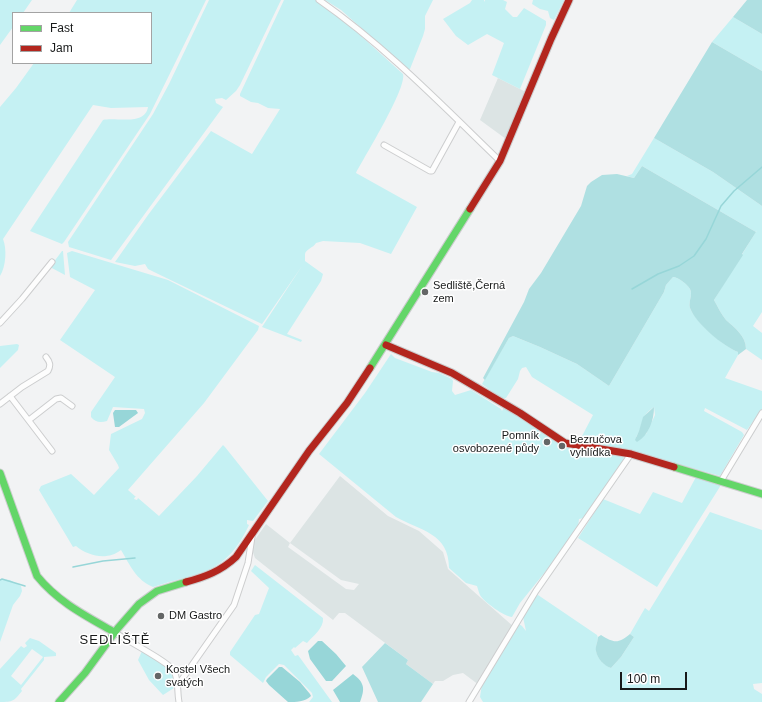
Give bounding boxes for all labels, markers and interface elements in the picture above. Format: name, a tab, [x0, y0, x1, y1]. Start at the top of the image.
legend	[12, 12, 152, 64]
text: Fast	[50, 21, 73, 35]
text: Jam	[50, 41, 73, 55]
place label: Sedliště,Černá zem	[433, 279, 505, 305]
marker: Sedliště,Černá zem	[420, 287, 430, 297]
place label: Pomník osvobozené půdy	[453, 429, 539, 455]
place label: Bezručova vyhlídka	[570, 433, 622, 459]
marker: Pomník osvobozené půdy	[542, 437, 552, 447]
marker: Bezručova vyhlídka	[557, 441, 567, 451]
place label: DM Gastro	[169, 609, 222, 623]
marker: DM Gastro	[156, 611, 166, 621]
district label: SEDLIŠTĚ	[80, 632, 150, 648]
place label: Kostel Všech svatých	[166, 663, 230, 689]
scale bar	[622, 664, 689, 690]
marker: Kostel Všech svatých	[153, 671, 163, 681]
text: 100 m	[627, 672, 660, 686]

